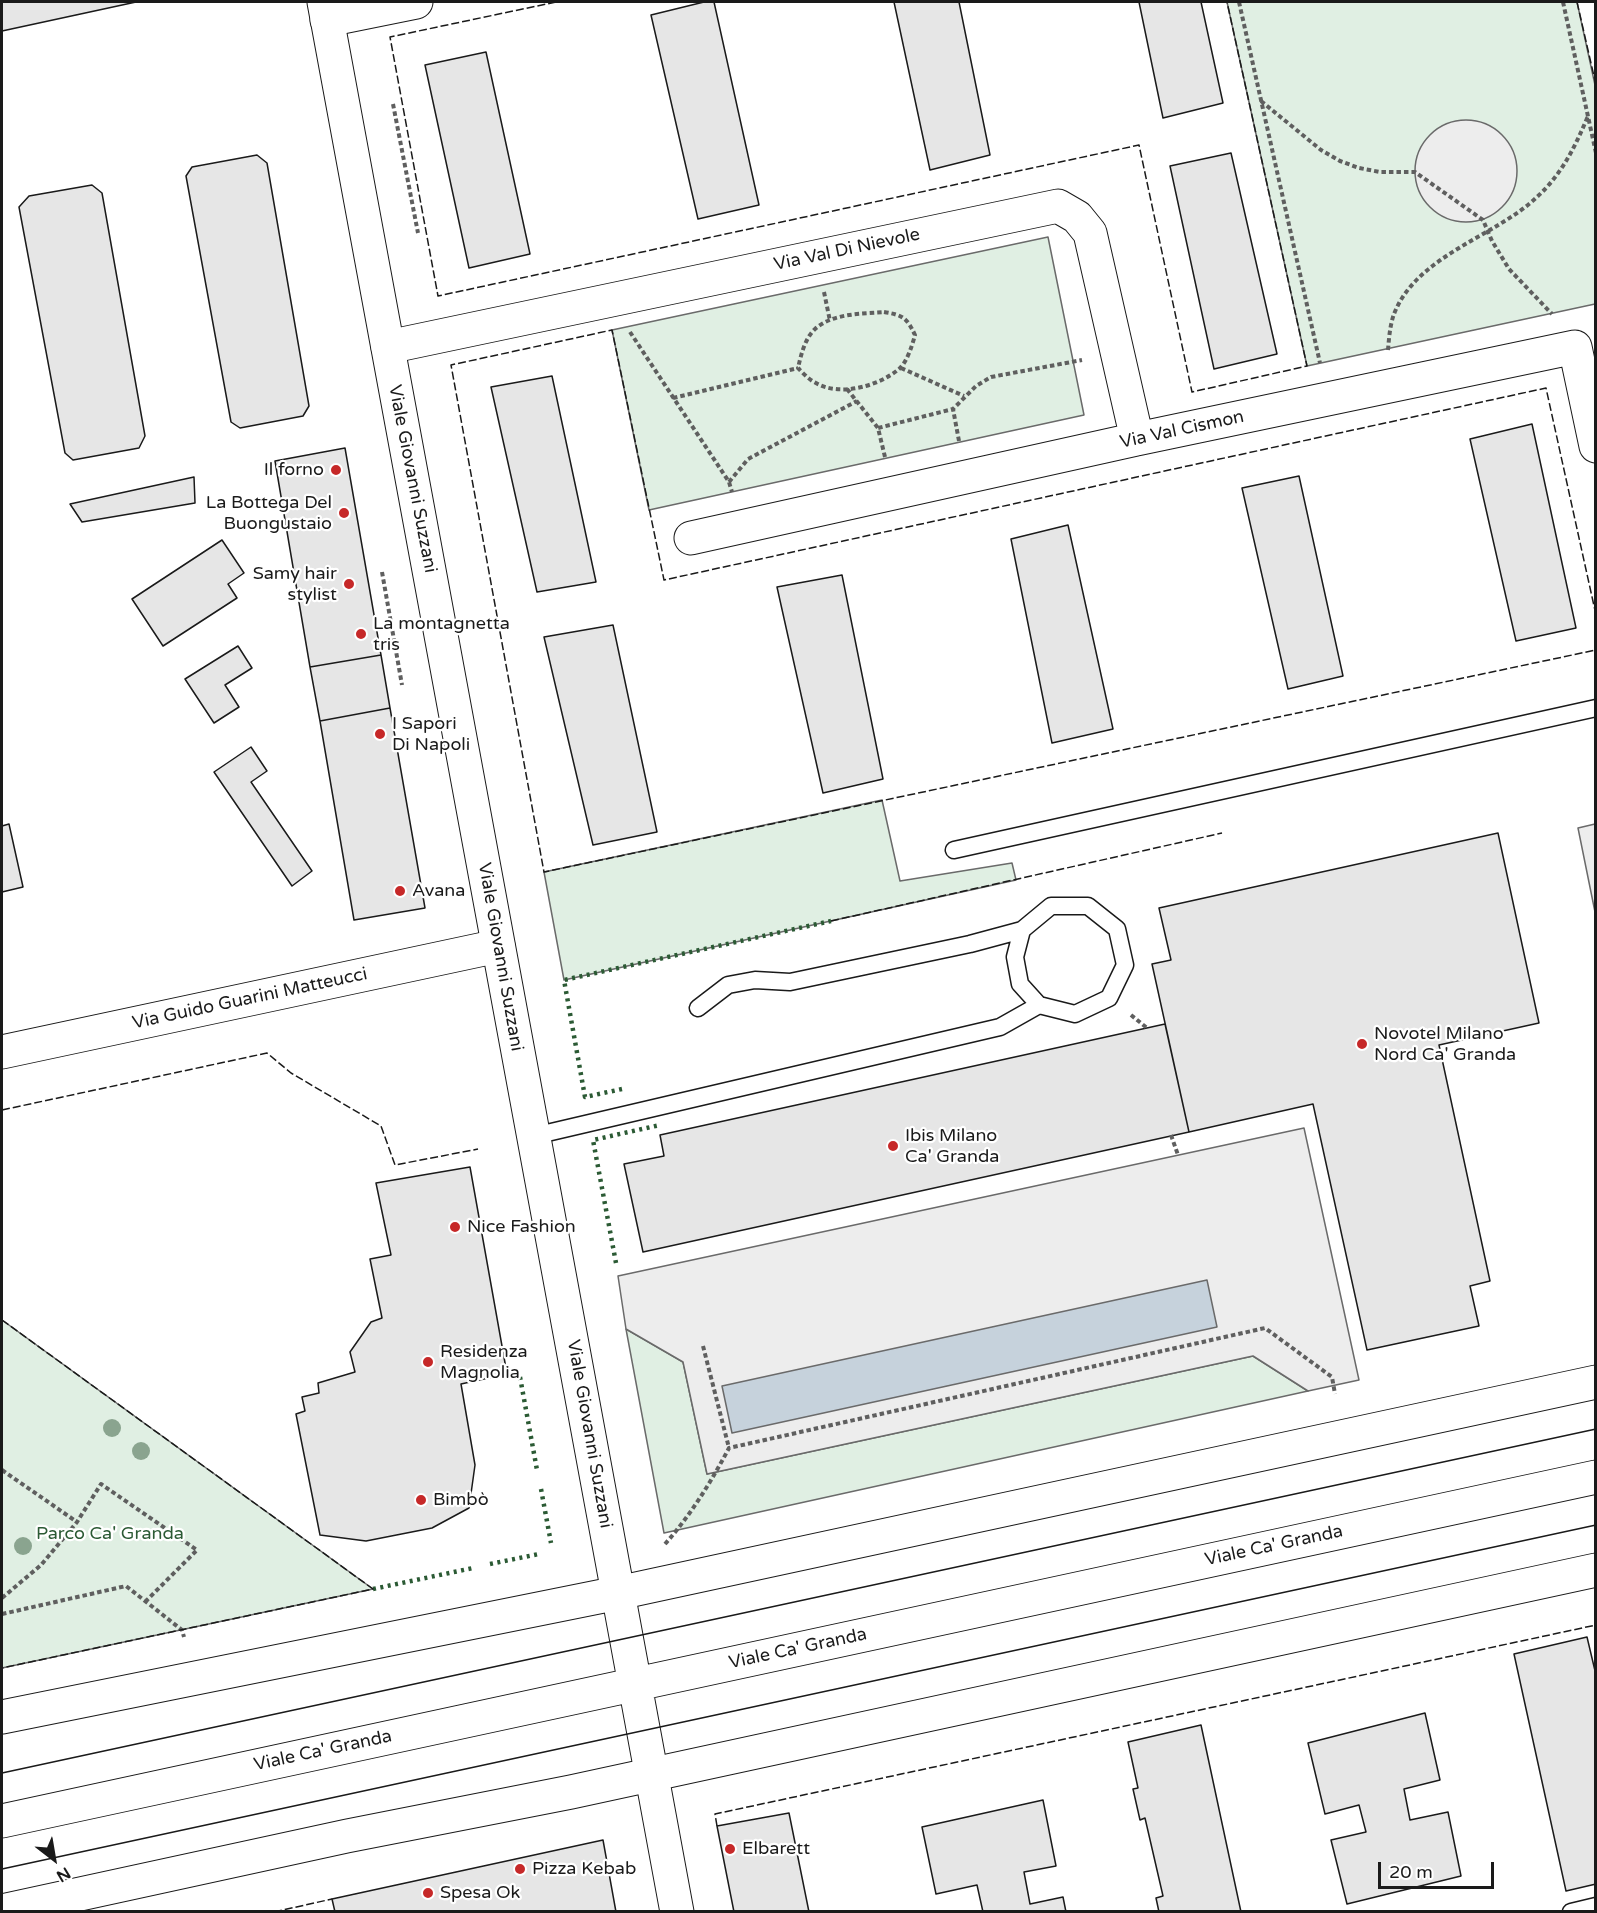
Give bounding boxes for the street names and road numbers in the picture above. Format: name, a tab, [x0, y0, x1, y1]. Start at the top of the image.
street label: Via Val Di Nievole	[772, 224, 922, 276]
street label: Viale Giovanni Suzzani	[383, 383, 441, 575]
street label: Via Val Cismon	[1118, 406, 1246, 454]
street label: Viale Giovanni Suzzani	[473, 861, 527, 1053]
street label: Via Guido Guarini Matteucci	[131, 964, 369, 1034]
street label: Viale Giovanni Suzzani	[562, 1338, 616, 1530]
street label: Viale Ca' Granda	[1203, 1521, 1345, 1571]
street label: Viale Ca' Granda	[727, 1624, 869, 1674]
street label: Viale Ca' Granda	[252, 1726, 394, 1776]

